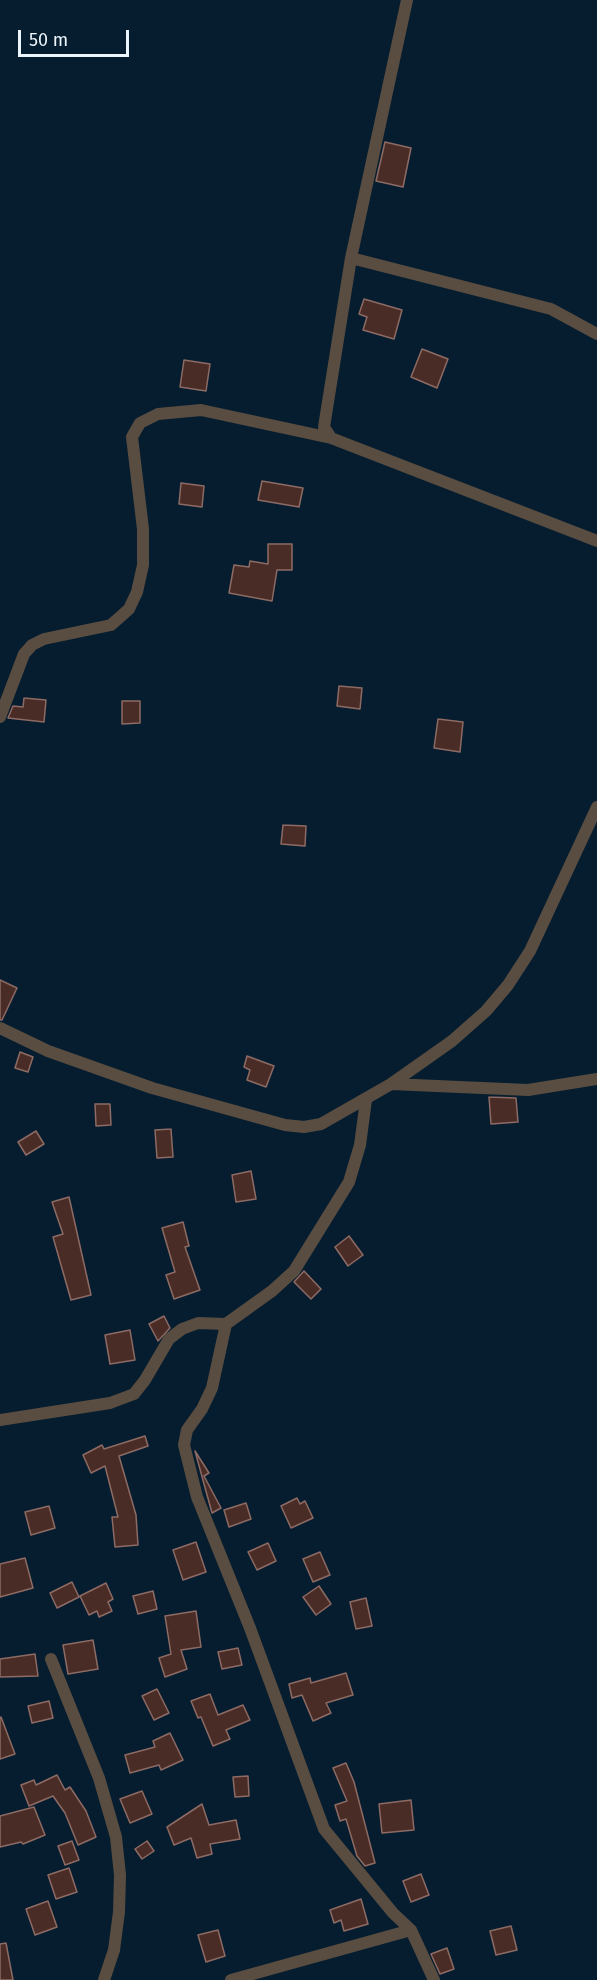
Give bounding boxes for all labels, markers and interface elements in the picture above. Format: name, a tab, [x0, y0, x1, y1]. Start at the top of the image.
scale bar	[21, 18, 132, 56]
text: 50 m	[29, 29, 68, 51]

